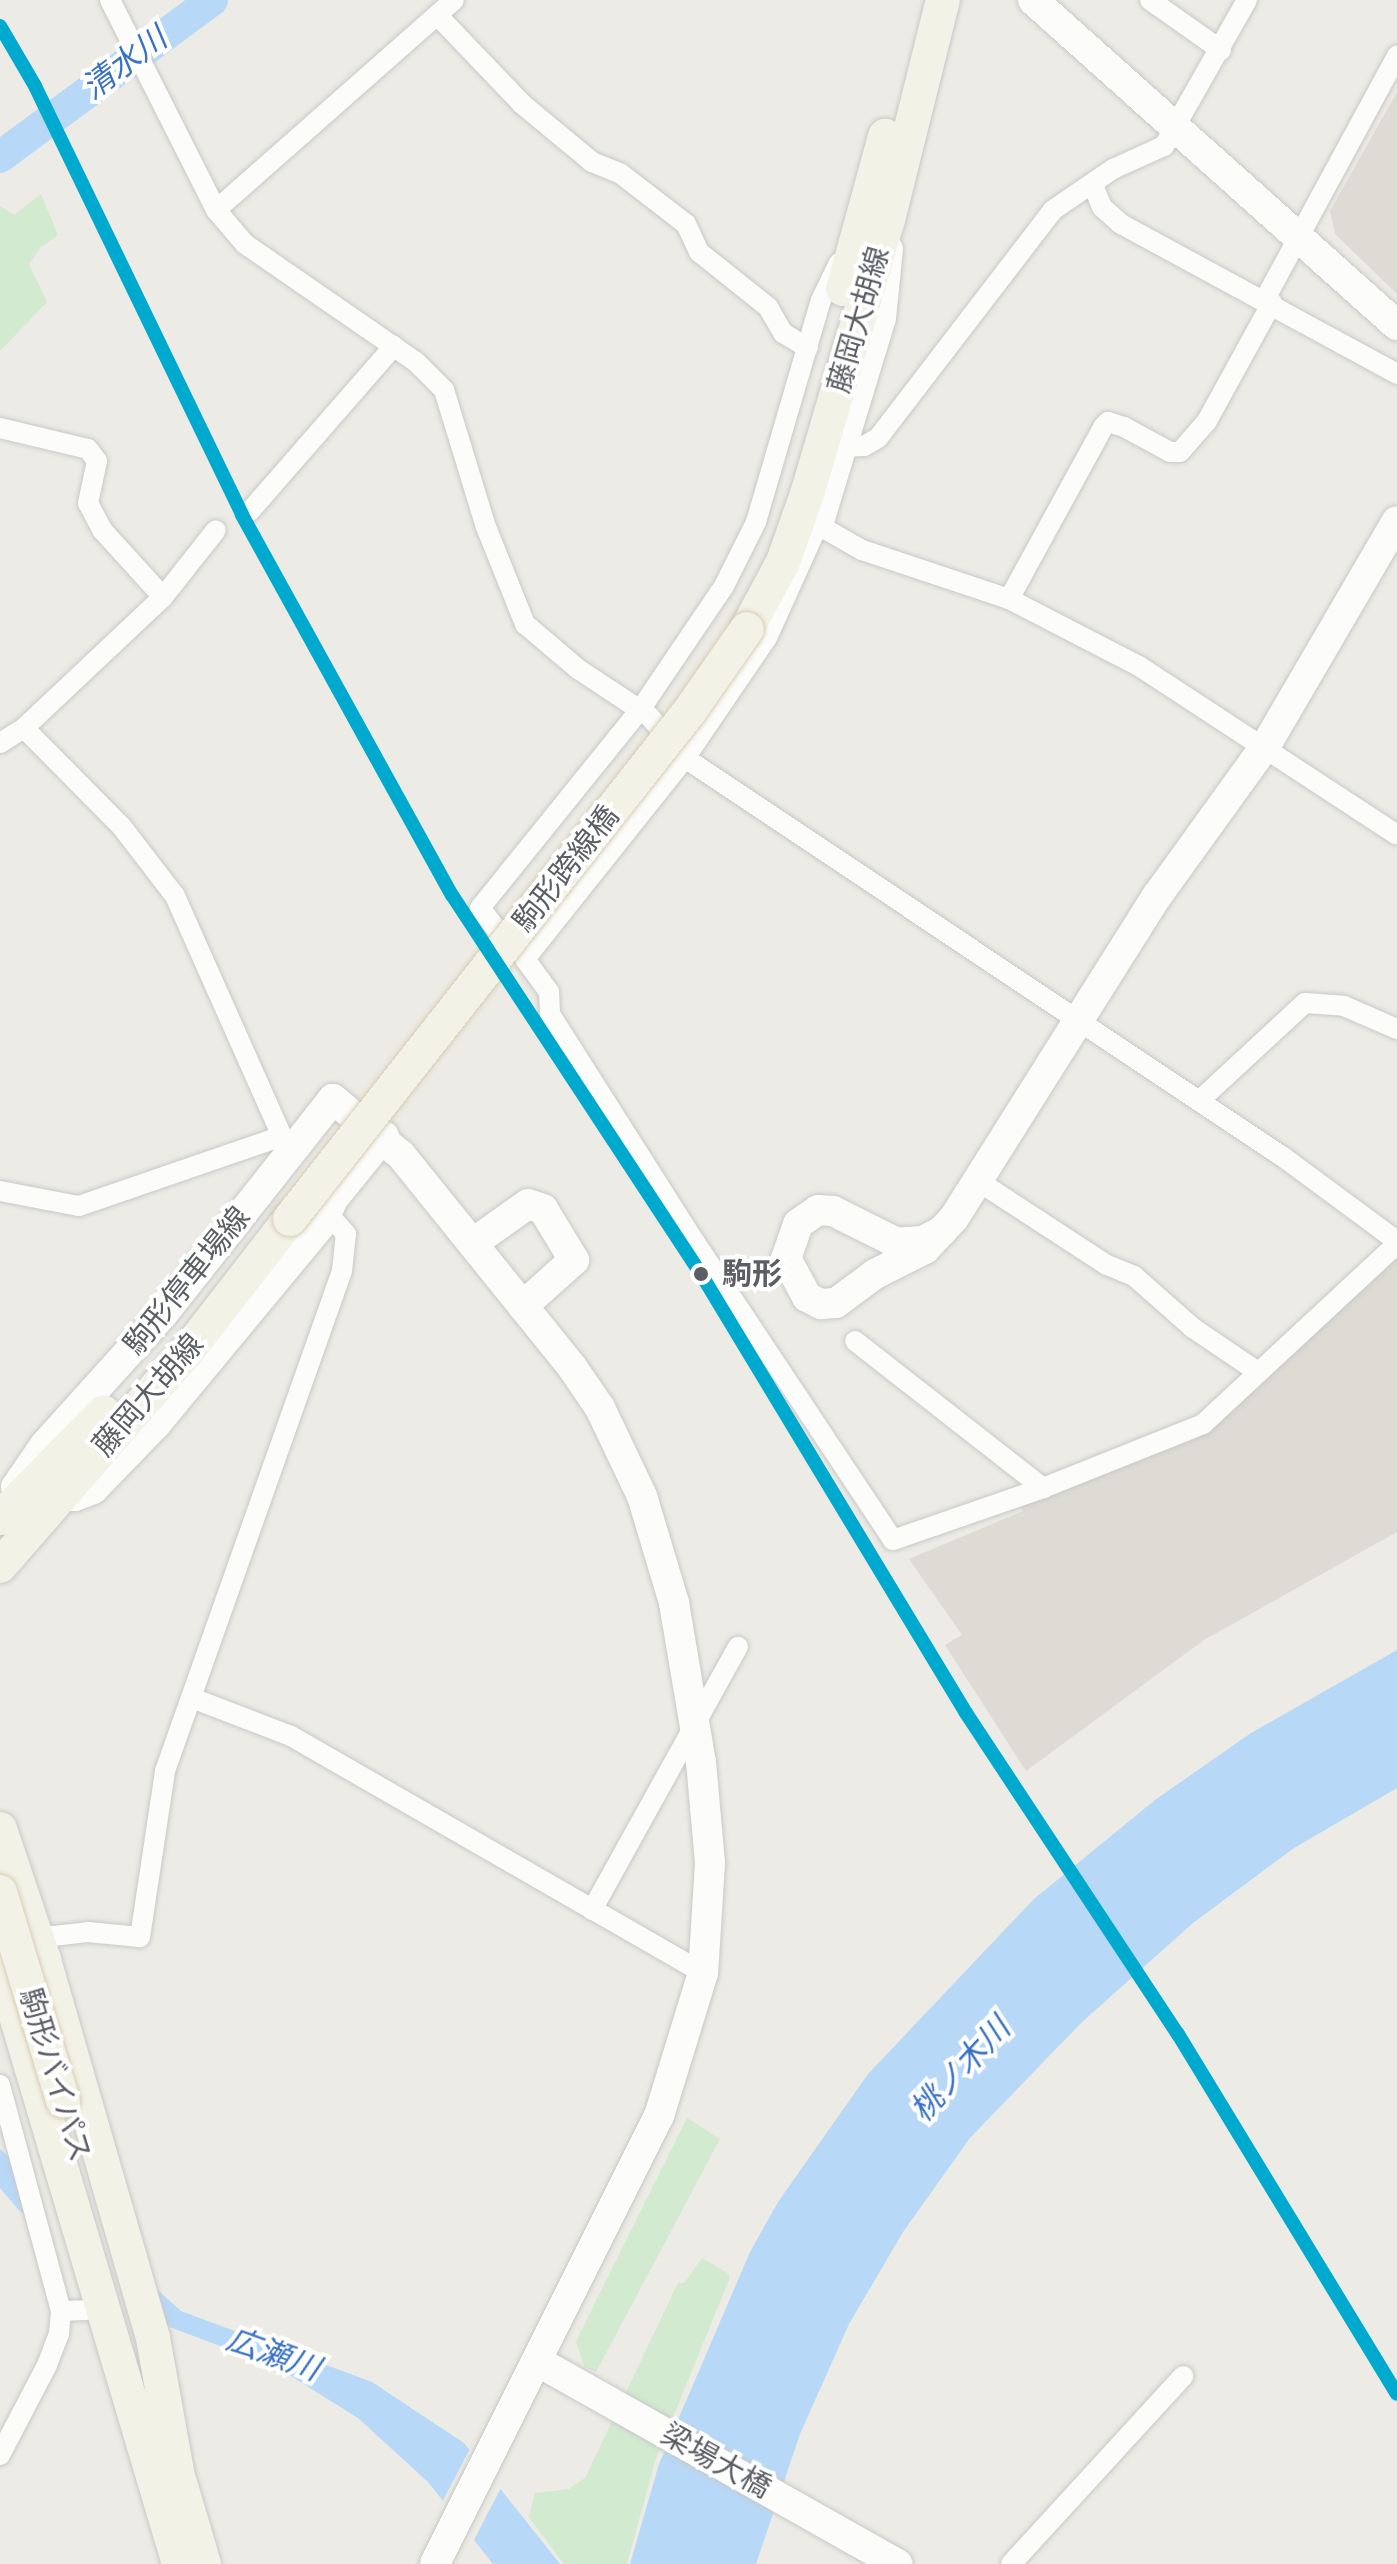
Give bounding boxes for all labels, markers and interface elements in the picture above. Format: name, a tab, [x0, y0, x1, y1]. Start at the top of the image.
water label: 清水川	[75, 20, 175, 108]
street label: 藤岡大胡線	[821, 243, 897, 397]
street label: 駒形跨線橋	[506, 799, 626, 939]
street label: 駒形停車場線	[116, 1200, 258, 1362]
place label: 駒形	[722, 1256, 782, 1292]
marker: 駒形	[687, 1260, 715, 1288]
street label: 藤岡大胡線	[85, 1327, 211, 1463]
street label: 駒形バイパス	[11, 1984, 99, 2166]
water label: 桃ノ木川	[903, 2010, 1019, 2130]
water label: 広瀬川	[221, 2321, 325, 2389]
street label: 梁場大橋	[655, 2416, 777, 2506]

